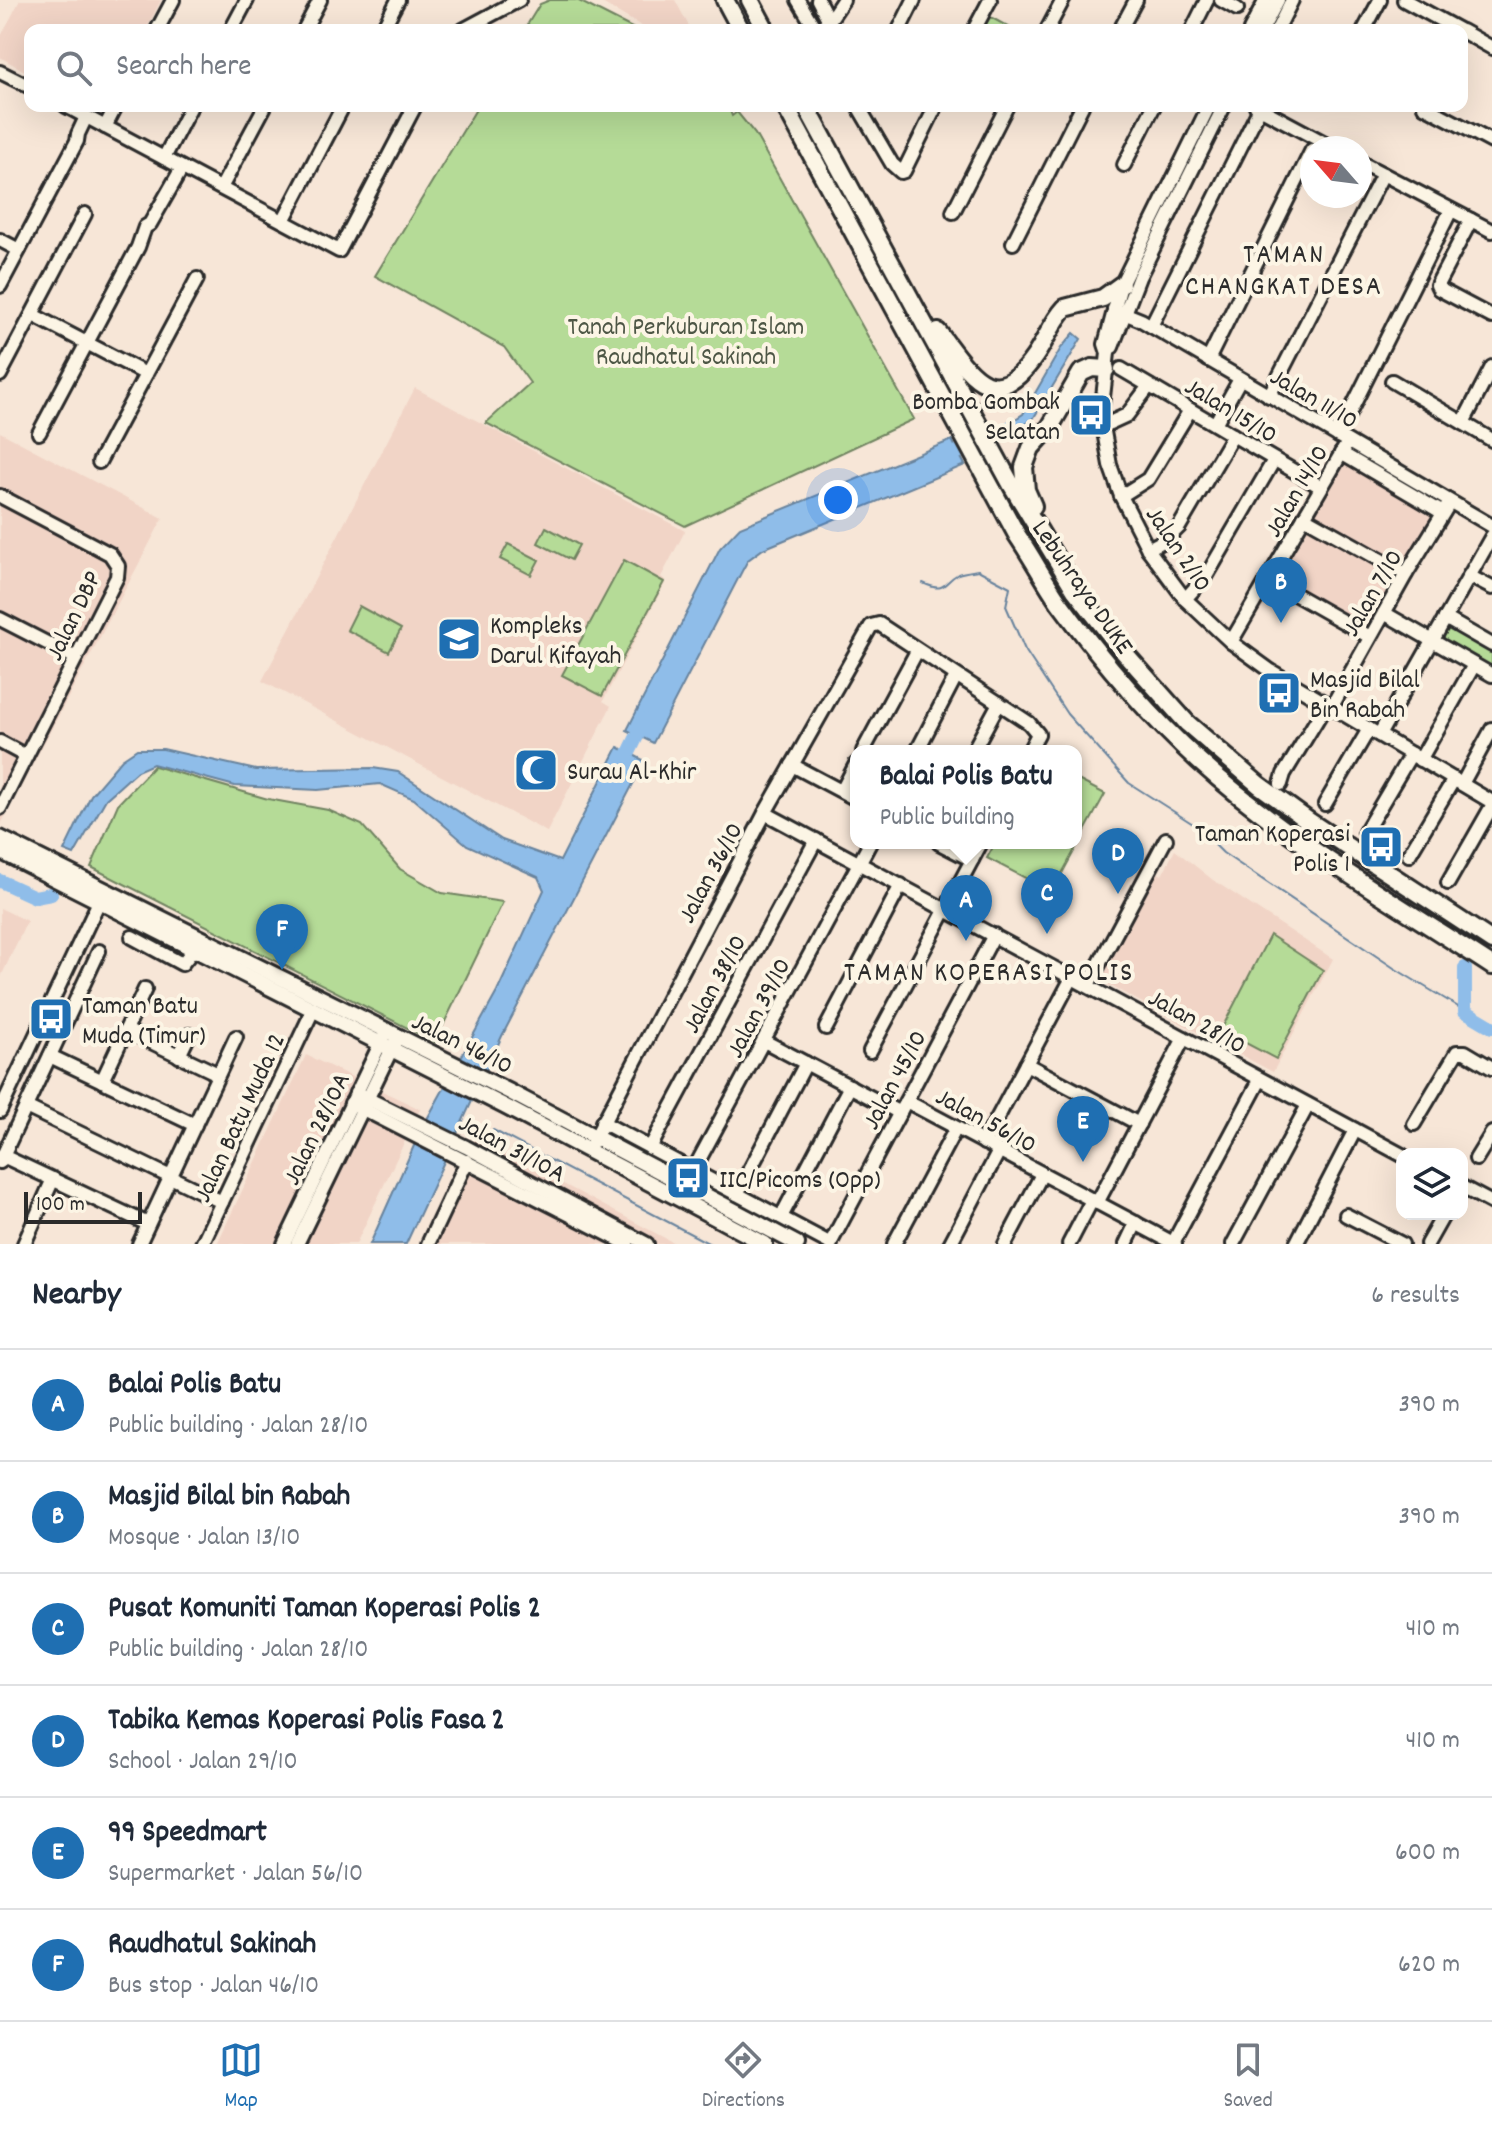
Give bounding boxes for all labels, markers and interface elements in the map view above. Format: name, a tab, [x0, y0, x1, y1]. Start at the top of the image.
search box	[24, 24, 1468, 112]
icon: search	[52, 46, 96, 90]
text: Search here	[116, 47, 252, 90]
north arrow	[1300, 136, 1372, 208]
district label: TAMAN CHANGKAT DESA	[1185, 237, 1383, 309]
park label: Tanah Perkuburan Islam Raudhatul Sakinah	[568, 310, 804, 377]
street label: Jalan 11/10	[1262, 360, 1364, 440]
street label: Jalan 15/10	[1177, 370, 1284, 454]
place label: Bomba Gombak Selatan	[912, 385, 1060, 452]
bus stop icon: Bomba Gombak Selatan	[1067, 391, 1115, 439]
street label: Jalan 14/10	[1257, 438, 1339, 545]
your location	[818, 480, 858, 520]
street label: Jalan 2/10	[1135, 500, 1219, 600]
street label: Lebuhraya DUKE	[1021, 513, 1141, 663]
street label: Jalan 7/10	[1334, 543, 1414, 644]
pin: B	[1255, 557, 1307, 623]
street label: Jalan DBP	[38, 565, 113, 668]
place label: Kompleks Darul Kifayah	[490, 609, 621, 676]
school or university icon: Kompleks Darul Kifayah	[435, 615, 483, 663]
place label: Masjid Bilal Bin Rabah	[1310, 663, 1420, 730]
bus stop icon: Masjid Bilal Bin Rabah	[1255, 669, 1303, 717]
popup	[850, 745, 1082, 849]
mosque icon: Surau Al-Khir	[512, 746, 560, 794]
place label: Surau Al-Khir	[567, 755, 697, 792]
text: Balai Polis Batu	[879, 757, 1053, 800]
text: Public building	[879, 800, 1015, 837]
street label: Jalan 36/10	[670, 817, 754, 931]
place label: Taman Koperasi Polis 1	[1195, 817, 1350, 884]
bus stop icon: Taman Koperasi Polis 1	[1357, 823, 1405, 871]
pin: D	[1092, 828, 1144, 894]
pin: C	[1021, 868, 1073, 934]
pin: A	[940, 875, 992, 941]
pin: F	[256, 904, 308, 970]
street label: Jalan 38/10	[675, 929, 758, 1041]
street label: Jalan 39/10	[718, 952, 802, 1065]
district label: TAMAN KOPERASI POLIS	[844, 955, 1134, 995]
street label: Jalan 28/10	[1141, 981, 1252, 1065]
place label: Taman Batu Muda (Timur)	[82, 989, 206, 1056]
bus stop icon: Taman Batu Muda (Timur)	[27, 995, 75, 1043]
street label: Jalan 46/10	[404, 1005, 518, 1086]
street label: Jalan 45/10	[854, 1024, 938, 1137]
street label: Jalan Batu Muda 12	[186, 1028, 297, 1209]
street label: Jalan 28/10A	[275, 1067, 361, 1192]
street label: Jalan 56/10	[928, 1080, 1043, 1164]
pin: E	[1057, 1096, 1109, 1162]
street label: Jalan 31/10A	[451, 1106, 572, 1194]
map controls	[1396, 1148, 1468, 1220]
button: layers	[1396, 1148, 1468, 1220]
bus stop icon: IIC/Picoms (Opp)	[664, 1154, 712, 1202]
place label: IIC/Picoms (Opp)	[719, 1163, 881, 1200]
scale bar	[24, 1188, 142, 1224]
text: 100 m	[36, 1190, 85, 1221]
text: Nearby	[32, 1272, 121, 1321]
text: 6 results	[1371, 1278, 1460, 1315]
text: Balai Polis Batu	[108, 1365, 281, 1408]
text: A	[51, 1387, 65, 1424]
text: 390 m	[1399, 1387, 1460, 1424]
text: Public building · Jalan 28/10	[108, 1408, 368, 1445]
text: Masjid Bilal bin Rabah	[108, 1477, 350, 1520]
text: B	[52, 1499, 64, 1536]
text: 390 m	[1399, 1499, 1460, 1536]
text: Mosque · Jalan 13/10	[108, 1520, 300, 1557]
text: Pusat Komuniti Taman Koperasi Polis 2	[108, 1589, 541, 1632]
text: C	[52, 1611, 64, 1648]
text: 410 m	[1406, 1611, 1460, 1648]
text: Public building · Jalan 28/10	[108, 1632, 368, 1669]
text: Tabika Kemas Koperasi Polis Fasa 2	[108, 1701, 505, 1744]
text: D	[51, 1723, 65, 1760]
text: 410 m	[1406, 1723, 1460, 1760]
text: School · Jalan 29/10	[108, 1744, 298, 1781]
text: 99 Speedmart	[108, 1813, 267, 1856]
text: E	[52, 1835, 64, 1872]
text: 600 m	[1395, 1835, 1460, 1872]
text: Supermarket · Jalan 56/10	[108, 1856, 363, 1893]
text: Raudhatul Sakinah	[108, 1925, 316, 1968]
text: F	[52, 1947, 64, 1984]
text: 620 m	[1398, 1947, 1460, 1984]
text: Bus stop · Jalan 46/10	[108, 1968, 319, 2005]
tab: Map	[219, 2038, 263, 2117]
tab: Directions	[702, 2038, 785, 2117]
tab: Saved	[1224, 2038, 1273, 2117]

